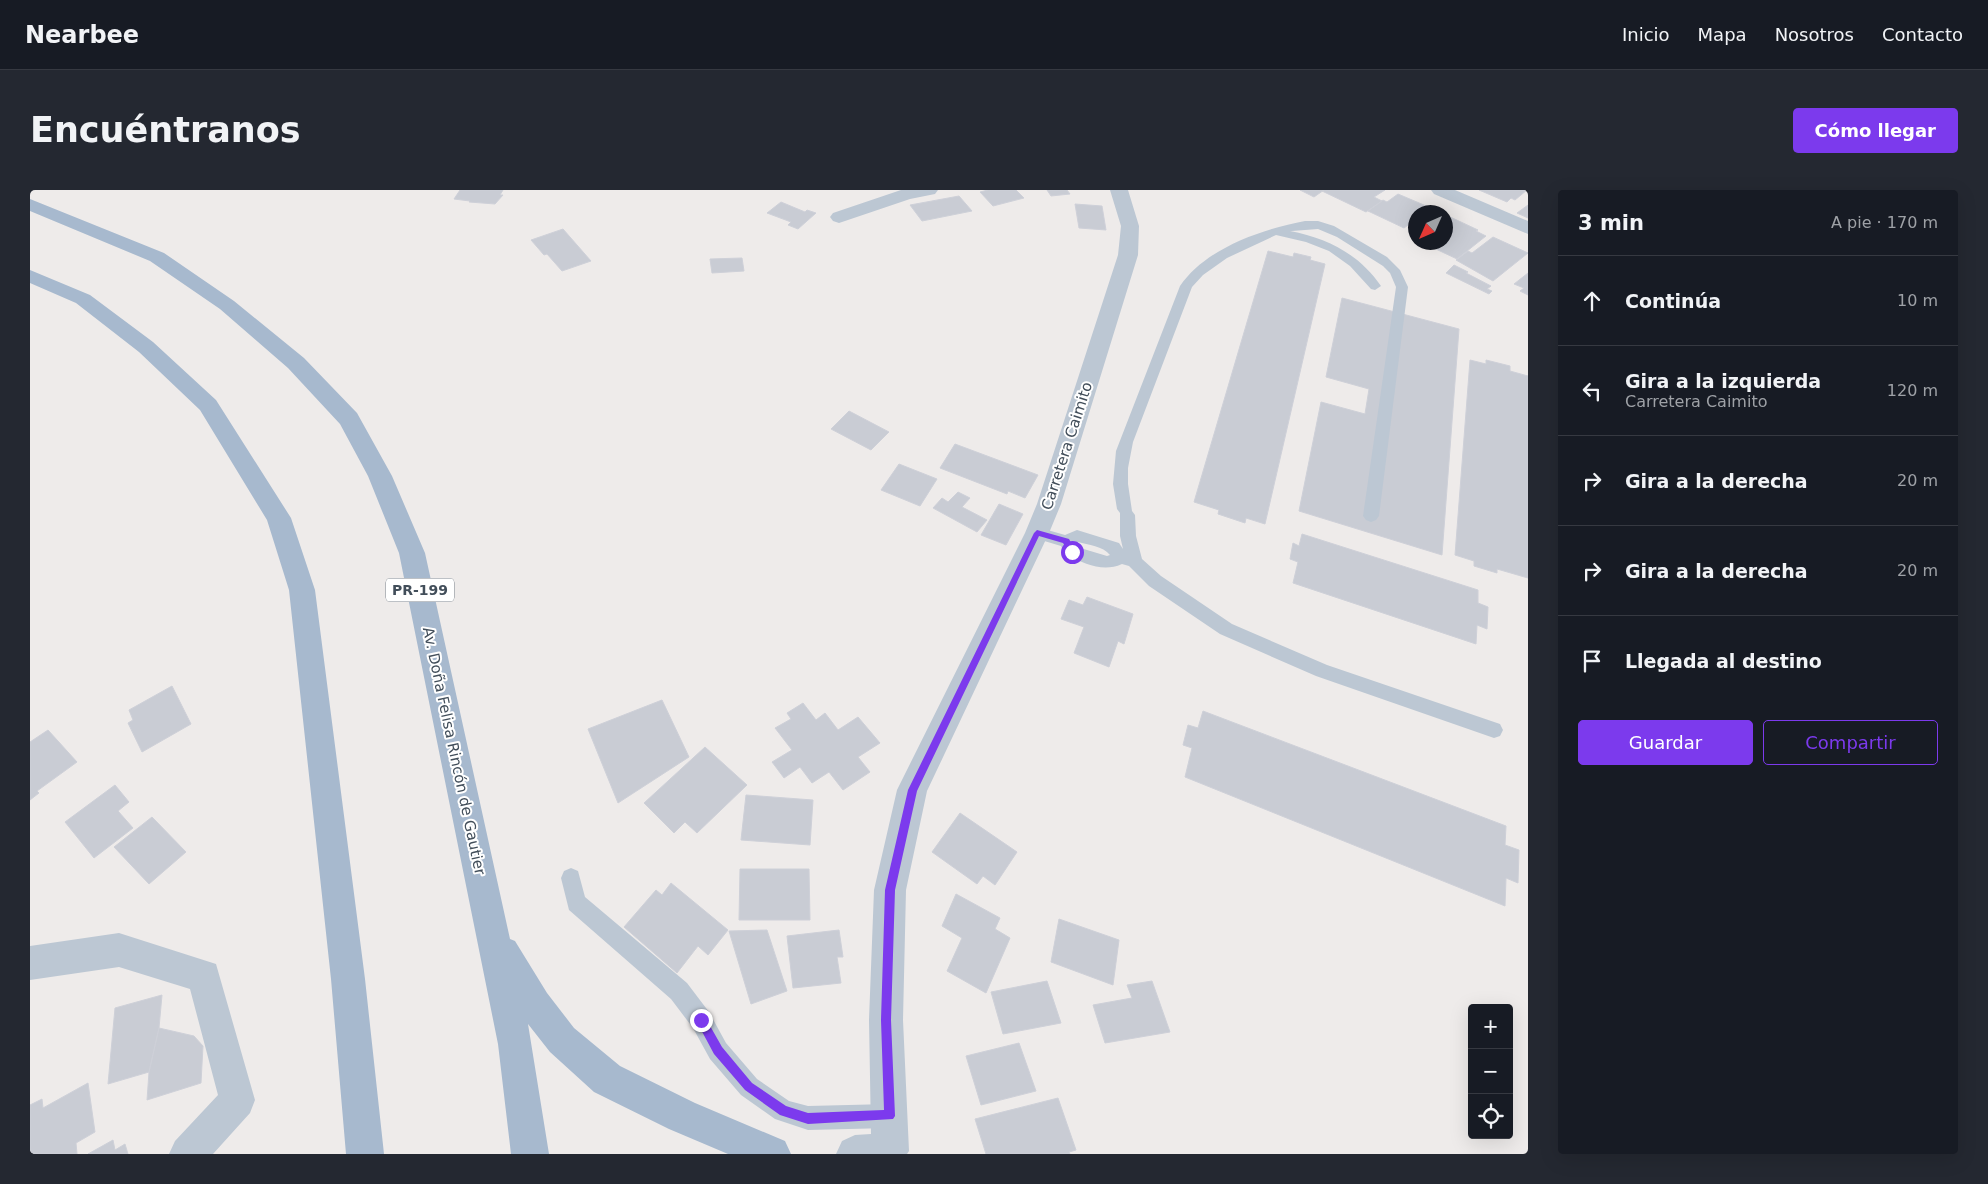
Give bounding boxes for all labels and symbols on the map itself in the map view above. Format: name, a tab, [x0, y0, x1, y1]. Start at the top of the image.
north arrow	[1408, 205, 1453, 250]
street label: Carretera Caimito	[1038, 380, 1096, 512]
route start	[1061, 541, 1084, 564]
road number: PR-199	[386, 578, 454, 602]
street label: Av. Doña Felisa Rincón de Gautier	[419, 625, 489, 877]
route end	[690, 1009, 713, 1032]

